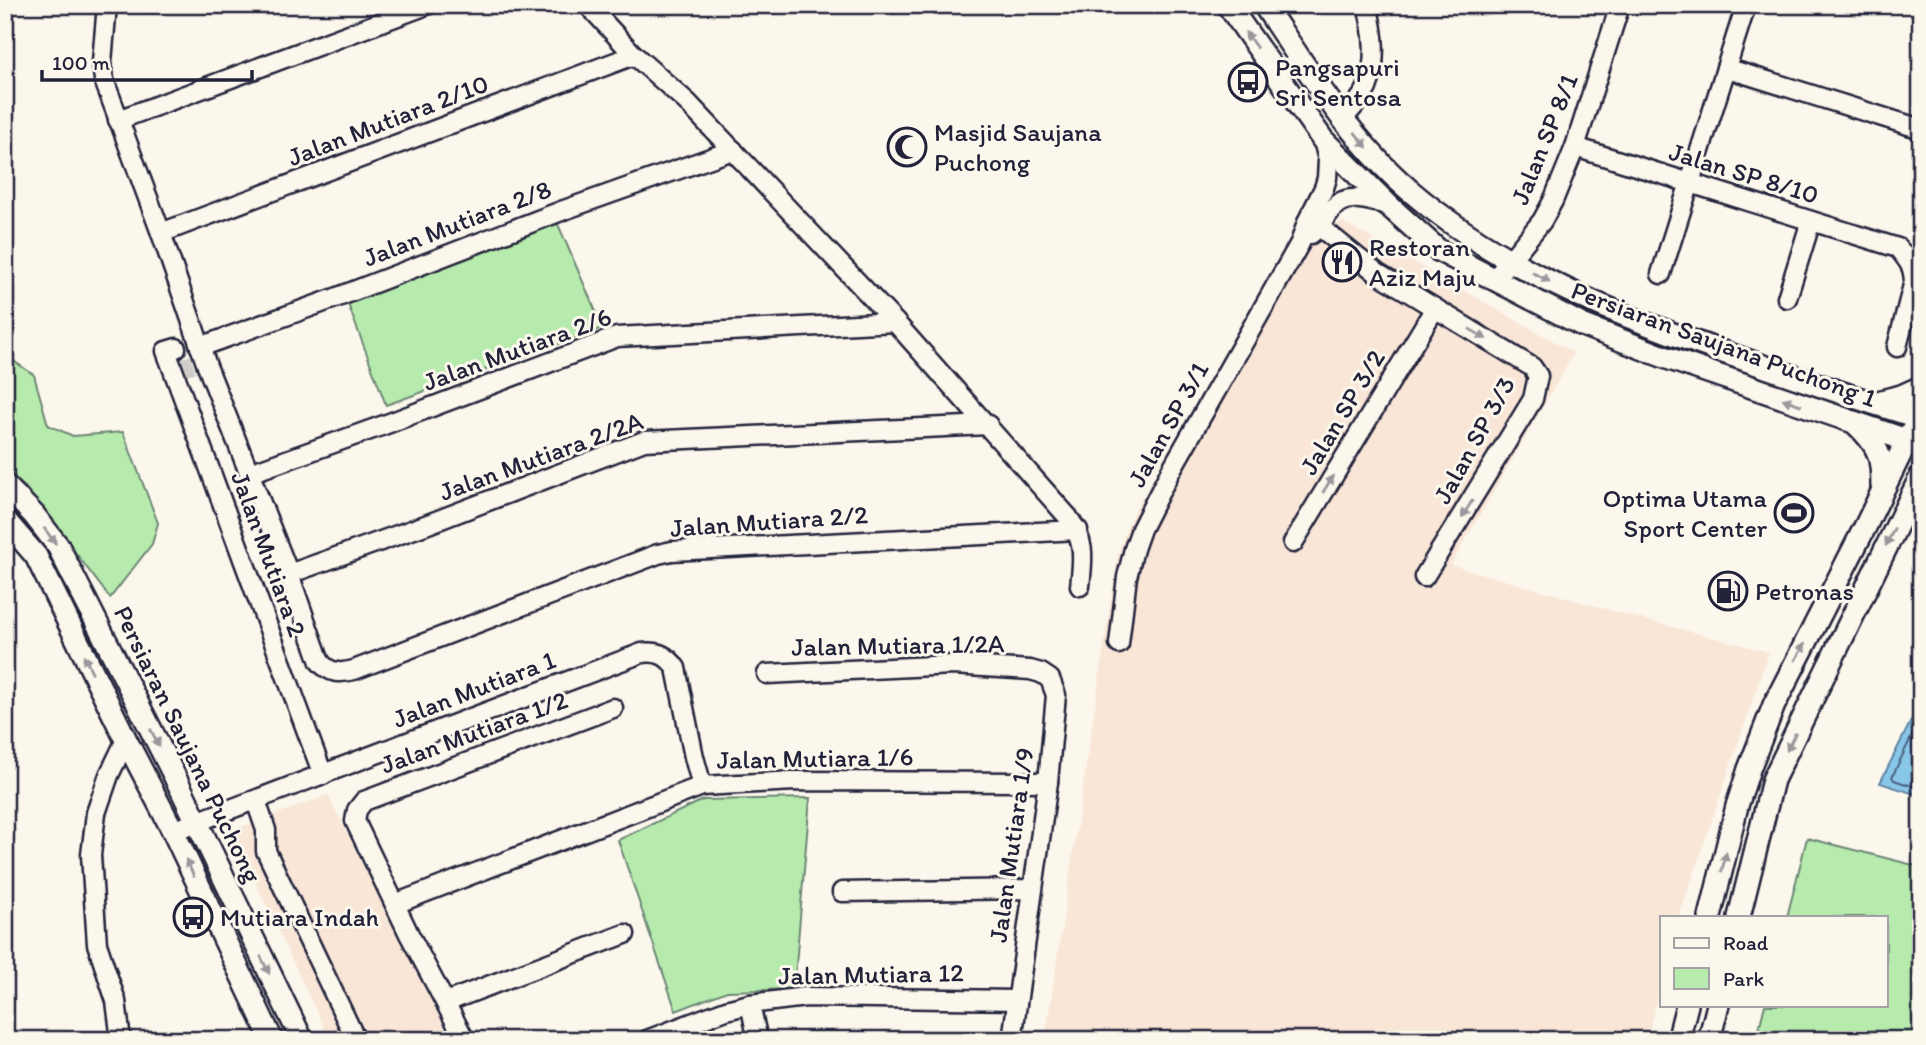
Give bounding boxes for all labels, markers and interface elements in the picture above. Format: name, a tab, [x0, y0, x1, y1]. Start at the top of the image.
one-way arrow	[1244, 31, 1258, 49]
scale bar	[42, 38, 252, 82]
text: 100 m	[52, 50, 110, 75]
place label: Pangsapuri Sri Sentosa	[1275, 51, 1402, 113]
bus stop icon: Pangsapuri Sri Sentosa	[1227, 61, 1269, 103]
street label: Jalan Mutiara 2/10	[283, 67, 493, 173]
street label: Jalan SP 8/1	[1503, 69, 1585, 209]
place label: Masjid Saujana Puchong	[934, 116, 1102, 178]
mosque icon: Masjid Saujana Puchong	[886, 126, 928, 168]
one-way arrow	[1353, 131, 1368, 149]
street label: Jalan SP 8/10	[1665, 135, 1823, 211]
street label: Jalan Mutiara 2/8	[358, 172, 556, 274]
place label: Restoran Aziz Maju	[1369, 231, 1476, 293]
restaurant icon: Restoran Aziz Maju	[1321, 241, 1363, 283]
one-way arrow	[1531, 271, 1551, 282]
street label: Persiaran Saujana Puchong 1	[1567, 274, 1881, 414]
street label: Jalan Mutiara 2/6	[418, 300, 616, 398]
one-way arrow	[1468, 327, 1487, 340]
street label: Jalan SP 3/2	[1292, 343, 1392, 480]
street label: Jalan SP 3/1	[1120, 356, 1216, 492]
street label: Jalan SP 3/3	[1426, 371, 1522, 509]
one-way arrow	[1781, 396, 1802, 407]
street label: Jalan Mutiara 2/2A	[435, 404, 648, 508]
street label: Jalan Mutiara 2	[224, 467, 314, 641]
one-way arrow	[1322, 475, 1335, 494]
place label: Optima Utama Sport Center	[1602, 482, 1768, 544]
sports icon: Optima Utama Sport Center	[1773, 492, 1815, 534]
street label: Jalan Mutiara 2/2	[669, 498, 869, 544]
one-way arrow	[1460, 500, 1473, 519]
one-way arrow	[43, 527, 57, 545]
one-way arrow	[1885, 527, 1896, 547]
fuel station icon: Petronas	[1707, 570, 1749, 612]
place label: Petronas	[1755, 575, 1854, 607]
street label: Persiaran Saujana Puchong	[107, 600, 269, 888]
street label: Jalan Mutiara 1/2A	[791, 627, 1005, 663]
street label: Jalan Mutiara 1	[388, 643, 560, 735]
one-way arrow	[1794, 643, 1806, 662]
one-way arrow	[83, 654, 94, 674]
street label: Jalan Mutiara 1/2	[376, 683, 572, 781]
one-way arrow	[149, 728, 161, 748]
one-way arrow	[1785, 732, 1797, 752]
street label: Jalan Mutiara 1/6	[716, 740, 914, 776]
street label: Jalan Mutiara 1/9	[981, 745, 1041, 945]
one-way arrow	[1719, 851, 1730, 873]
one-way arrow	[184, 857, 195, 878]
bus stop icon: Mutiara Indah	[172, 896, 214, 938]
place label: Mutiara Indah	[220, 901, 379, 933]
legend	[1660, 916, 1888, 1006]
text: Road	[1723, 930, 1769, 955]
one-way arrow	[260, 955, 271, 975]
street label: Jalan Mutiara 12	[778, 956, 964, 992]
text: Park	[1723, 966, 1765, 991]

